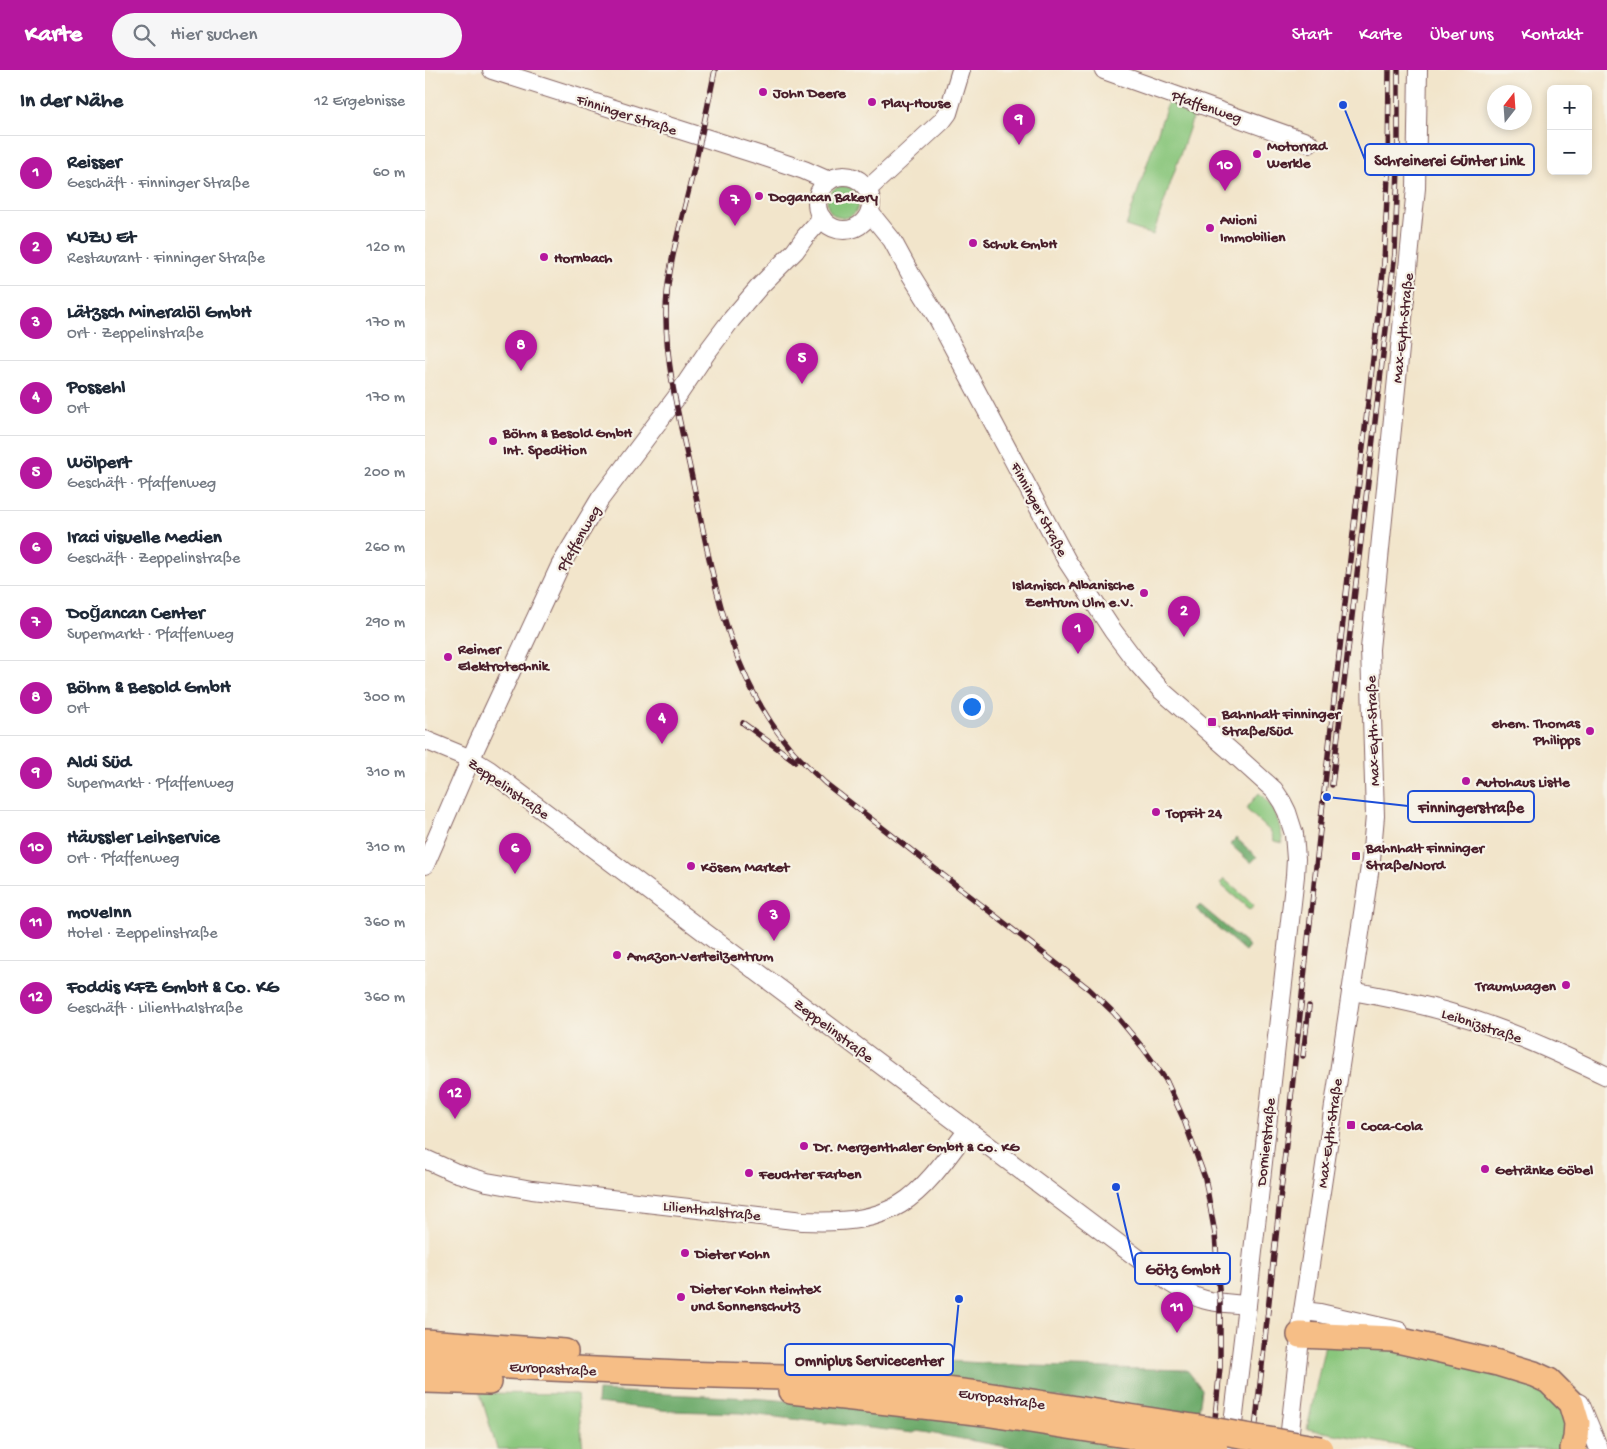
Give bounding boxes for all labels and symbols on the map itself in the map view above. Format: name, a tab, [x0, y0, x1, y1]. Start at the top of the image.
place label: John Deere	[772, 85, 847, 103]
north arrow	[1487, 85, 1532, 130]
marker: John Deere	[757, 86, 769, 98]
street label: Pfaffenweg	[1168, 87, 1244, 128]
street label: Finninger Straße	[573, 91, 679, 141]
place label: Play-House	[881, 95, 952, 113]
marker: Play-House	[866, 96, 878, 108]
pin: 9	[1003, 104, 1035, 145]
place label: Motorrad Werkle	[1266, 138, 1329, 173]
callout: Schreinerei Günter Link	[1365, 144, 1534, 175]
marker: Motorrad Werkle	[1251, 148, 1263, 160]
pin: 10	[1209, 150, 1241, 191]
text: Schreinerei Günter Link	[1374, 153, 1526, 172]
pin: 7	[719, 185, 751, 226]
place label: Dogancan Bakery	[767, 189, 878, 207]
marker: Dogancan Bakery	[753, 190, 765, 202]
place label: Avioni Immobilien	[1219, 212, 1286, 247]
marker: Avioni Immobilien	[1204, 222, 1216, 234]
place label: Schuk GmbH	[983, 236, 1057, 254]
marker: Schuk GmbH	[967, 237, 979, 249]
place label: Hornbach	[554, 250, 612, 268]
marker: Hornbach	[538, 251, 550, 263]
street label: Max-Eyth-Straße	[1389, 272, 1419, 384]
pin: 8	[505, 330, 537, 371]
pin: 5	[786, 343, 818, 384]
place label: Böhm & Besold GmbH Int. Spedition	[502, 425, 633, 460]
marker: Böhm & Besold GmbH Int. Spedition	[487, 435, 499, 447]
street label: Finninger Straße	[1005, 459, 1071, 560]
street label: Pfaffenweg	[553, 503, 606, 576]
place label: Islamisch Albanische Zentrum Ulm e.V.	[1012, 577, 1135, 612]
marker: Islamisch Albanische Zentrum Ulm e.V.	[1138, 587, 1150, 599]
pin: 2	[1168, 596, 1200, 637]
pin: 1	[1062, 613, 1094, 654]
place label: Reimer Elektrotechnik	[457, 641, 551, 676]
marker: Reimer Elektrotechnik	[442, 651, 454, 663]
street label: Max-Eyth-Straße	[1363, 675, 1385, 786]
your location	[959, 694, 985, 720]
pin: 4	[646, 703, 678, 744]
place label: Bahnhalt Finninger Straße/Süd	[1221, 706, 1341, 741]
place label: ehem. Thomas Philipps	[1490, 715, 1581, 750]
marker: Bahnhalt Finninger Straße/Süd	[1206, 716, 1218, 728]
marker: ehem. Thomas Philipps	[1584, 725, 1596, 737]
street label: Zeppelinstraße	[463, 755, 552, 825]
place label: Autohaus Listle	[1475, 774, 1571, 792]
marker: Autohaus Listle	[1460, 775, 1472, 787]
callout: Finningerstraße	[1408, 791, 1534, 822]
text: Finningerstraße	[1417, 800, 1525, 819]
place label: TopFit 24	[1165, 805, 1223, 823]
marker: TopFit 24	[1150, 806, 1162, 818]
pin: 6	[499, 833, 531, 874]
place label: Bahnhalt Finninger Straße/Nord	[1365, 840, 1485, 875]
marker: Bahnhalt Finninger Straße/Nord	[1350, 850, 1362, 862]
place label: Kösem Market	[700, 859, 791, 877]
marker: Kösem Market	[685, 860, 697, 872]
pin: 3	[758, 900, 790, 941]
place label: Amazon-Verteilzentrum	[626, 948, 774, 966]
marker: Amazon-Verteilzentrum	[611, 949, 623, 961]
place label: Traumwagen	[1475, 978, 1557, 996]
marker: Traumwagen	[1560, 979, 1572, 991]
street label: Zeppelinstraße	[789, 996, 877, 1068]
street label: Leibnizstraße	[1439, 1005, 1524, 1048]
street label: Max-Eyth-Straße	[1314, 1077, 1348, 1189]
pin: 12	[439, 1078, 471, 1119]
street label: Dornierstraße	[1253, 1097, 1281, 1188]
place label: Coca-Cola	[1360, 1118, 1423, 1136]
marker: Coca-Cola	[1345, 1119, 1357, 1131]
place label: Dr. Mergenthaler GmbH & Co. KG	[812, 1139, 1021, 1157]
marker: Dr. Mergenthaler GmbH & Co. KG	[798, 1140, 810, 1152]
place label: Getränke Göbel	[1495, 1162, 1594, 1180]
marker: Getränke Göbel	[1479, 1163, 1491, 1175]
place label: Feuchter Farben	[758, 1166, 862, 1184]
marker: Feuchter Farben	[743, 1167, 755, 1179]
street label: Lilienthalstraße	[662, 1198, 762, 1226]
place label: Dieter Kohn	[693, 1246, 771, 1264]
marker: Dieter Kohn	[679, 1247, 691, 1259]
callout: Götz GmbH	[1135, 1253, 1230, 1284]
text: Götz GmbH	[1146, 1262, 1221, 1281]
place label: Dieter Kohn Heimtex und Sonnenschutz	[689, 1281, 821, 1316]
marker: Dieter Kohn Heimtex und Sonnenschutz	[675, 1291, 687, 1303]
pin: 11	[1161, 1292, 1193, 1333]
callout: Omniplus Servicecenter	[785, 1344, 953, 1375]
text: Omniplus Servicecenter	[795, 1353, 945, 1372]
street label: Europastraße	[509, 1359, 597, 1381]
street label: Europastraße	[957, 1385, 1046, 1415]

